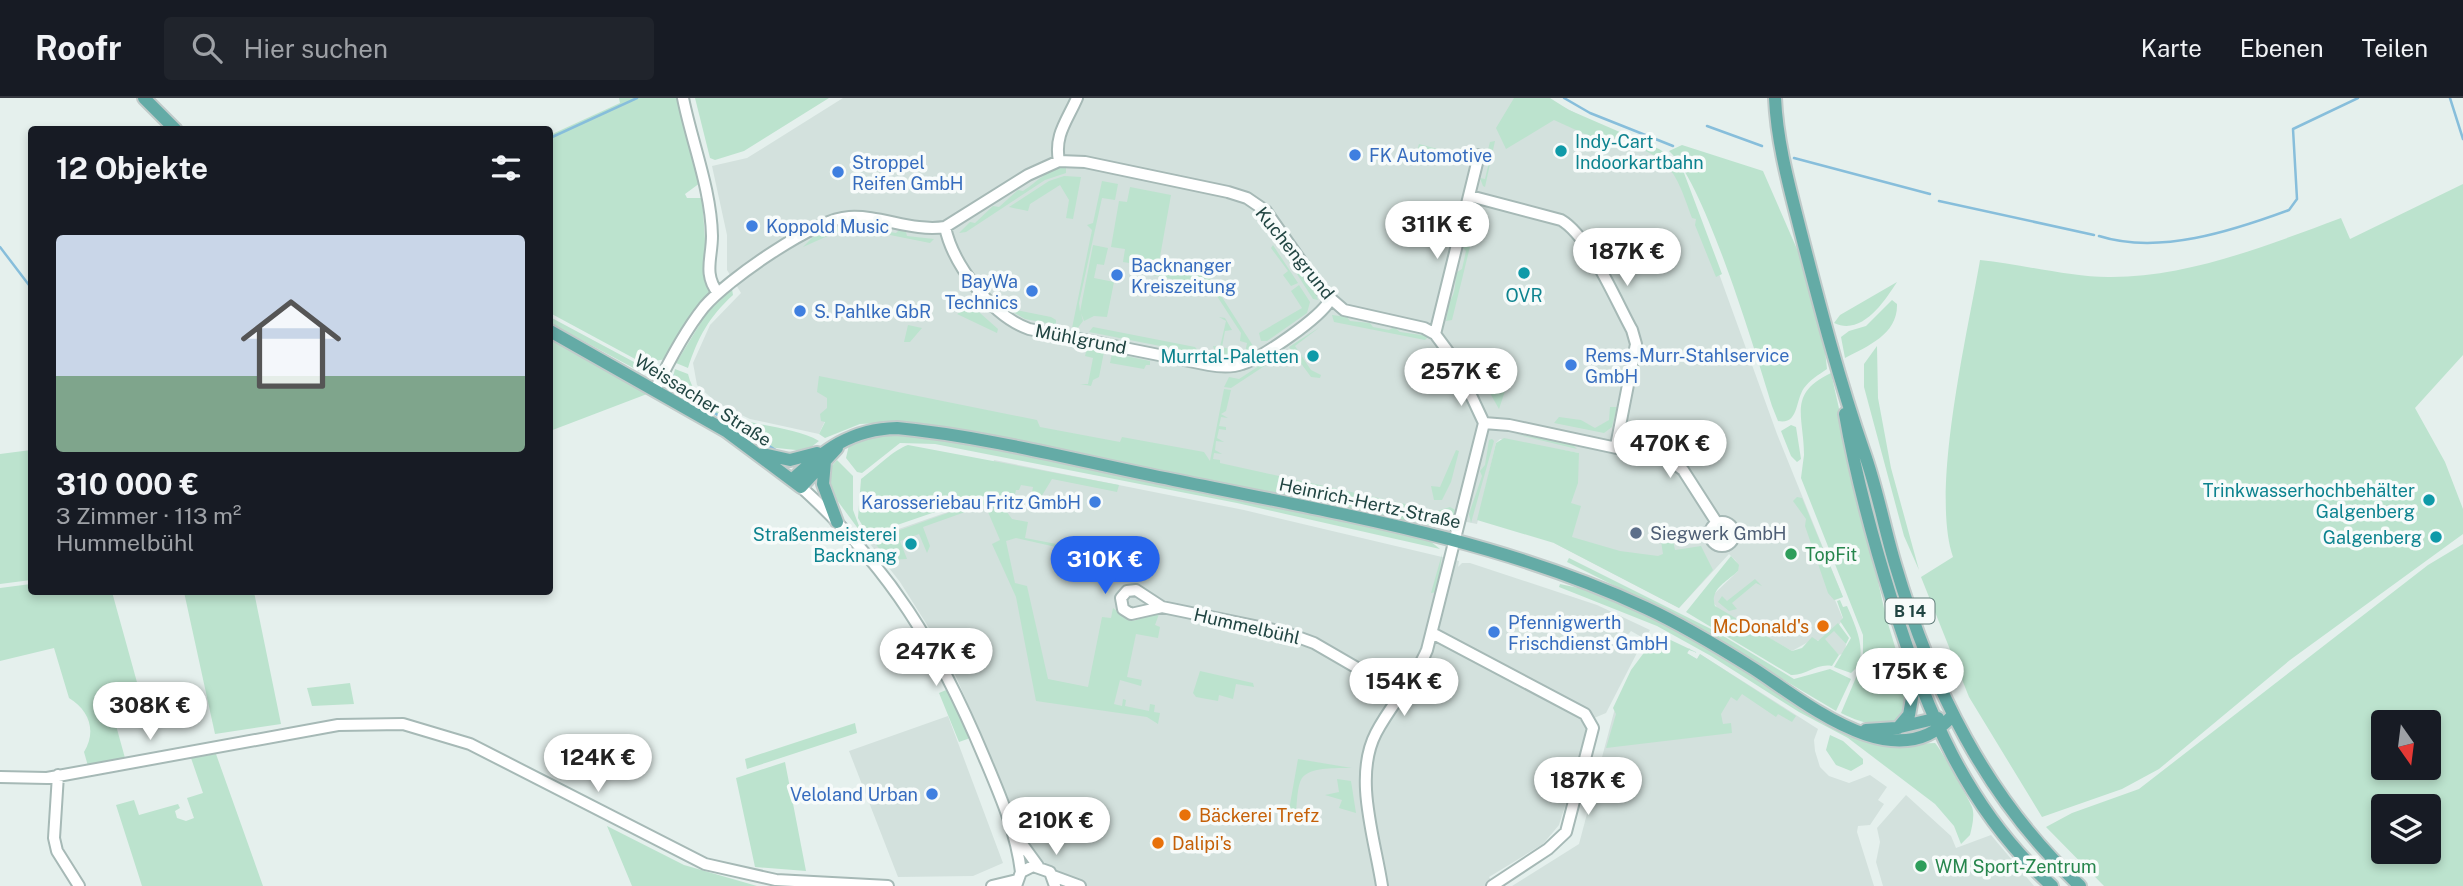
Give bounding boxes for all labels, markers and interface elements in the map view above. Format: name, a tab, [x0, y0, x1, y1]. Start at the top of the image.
search box	[164, 17, 654, 80]
text: Roofr	[35, 29, 122, 67]
icon: search	[188, 29, 226, 67]
text: Hier suchen	[244, 33, 388, 64]
text: Karte	[2141, 34, 2202, 62]
text: Ebenen	[2240, 34, 2324, 62]
text: Teilen	[2362, 34, 2428, 62]
place label: Indy-Cart Indoorkartbahn	[1575, 131, 1704, 173]
marker: Indy-Cart Indoorkartbahn	[1553, 143, 1569, 159]
place label: FK Automotive	[1369, 145, 1492, 166]
marker: FK Automotive	[1347, 147, 1363, 163]
icon: filters	[487, 149, 525, 187]
text: 12 Objekte	[56, 150, 208, 186]
place label: Stroppel Reifen GmbH	[852, 152, 964, 194]
marker: Stroppel Reifen GmbH	[830, 164, 846, 180]
pin: 311K €	[1380, 202, 1494, 261]
street label: Kuchengrund	[1251, 203, 1339, 303]
text: 311K €	[1401, 210, 1473, 237]
place label: Koppold Music	[766, 216, 889, 237]
marker: Koppold Music	[744, 218, 760, 234]
pin: 187K €	[1570, 228, 1684, 288]
text: 187K €	[1589, 237, 1665, 264]
place label: Backnanger Kreiszeitung	[1131, 255, 1236, 297]
marker: OVR	[1516, 265, 1532, 281]
marker: Backnanger Kreiszeitung	[1109, 267, 1125, 283]
place label: BayWa Technics	[945, 271, 1018, 313]
icon: home	[228, 281, 354, 407]
marker: BayWa Technics	[1024, 283, 1040, 299]
place label: OVR	[1505, 285, 1543, 306]
place label: S. Pahlke GbR	[814, 301, 931, 322]
marker: S. Pahlke GbR	[792, 303, 808, 319]
street label: Mühlgrund	[1034, 320, 1128, 358]
place label: Rems-Murr-Stahlservice GmbH	[1585, 345, 1789, 387]
place label: Murrtal-Paletten	[1160, 346, 1299, 367]
marker: Murrtal-Paletten	[1305, 348, 1321, 364]
pin: 257K €	[1404, 348, 1518, 408]
street label: Weissacher Straße	[631, 349, 775, 451]
text: 257K €	[1420, 357, 1502, 384]
marker: Rems-Murr-Stahlservice GmbH	[1563, 357, 1579, 373]
pin: 470K €	[1613, 420, 1727, 480]
text: 470K €	[1630, 429, 1710, 456]
text: 310 000 €	[56, 466, 199, 502]
street label: Heinrich-Hertz-Straße	[1277, 473, 1463, 533]
place label: Trinkwasserhochbehälter Galgenberg	[2203, 480, 2415, 522]
place label: Karosseriebau Fritz GmbH	[861, 492, 1081, 513]
marker: Trinkwasserhochbehälter Galgenberg	[2421, 492, 2437, 508]
marker: Karosseriebau Fritz GmbH	[1087, 494, 1103, 510]
text: 3 Zimmer · 113 m²	[56, 502, 241, 529]
place label: Siegwerk GmbH	[1650, 523, 1787, 544]
place label: Straßenmeisterei Backnang	[753, 524, 897, 566]
marker: Siegwerk GmbH	[1628, 525, 1644, 541]
place label: Galgenberg	[2323, 527, 2422, 548]
text: Hummelbühl	[56, 529, 194, 556]
marker: Galgenberg	[2428, 529, 2444, 545]
marker: Straßenmeisterei Backnang	[903, 536, 919, 552]
pin: 310K €	[1048, 536, 1162, 596]
place label: TopFit	[1805, 544, 1857, 565]
text: 310K €	[1067, 545, 1143, 572]
marker: TopFit	[1783, 546, 1799, 562]
road number: B 14	[1885, 598, 1934, 624]
street label: Hummelbühl	[1192, 604, 1302, 648]
place label: Pfennigwerth Frischdienst GmbH	[1508, 612, 1669, 654]
place label: McDonald's	[1713, 616, 1809, 637]
marker: McDonald's	[1815, 618, 1831, 634]
marker: Pfennigwerth Frischdienst GmbH	[1486, 624, 1502, 640]
pin: 247K €	[879, 628, 993, 688]
text: 247K €	[896, 637, 976, 664]
pin: 175K €	[1853, 648, 1967, 708]
text: 175K €	[1872, 657, 1948, 684]
pin: 154K €	[1347, 658, 1461, 718]
text: 154K €	[1365, 667, 1443, 694]
pin: 308K €	[93, 682, 207, 742]
text: 308K €	[109, 691, 191, 718]
north arrow	[2371, 710, 2441, 780]
map controls	[2371, 710, 2441, 864]
pin: 124K €	[541, 734, 655, 794]
text: 124K €	[560, 743, 636, 770]
pin: 187K €	[1531, 758, 1645, 817]
text: 187K €	[1550, 766, 1626, 793]
place label: Veloland Urban	[790, 784, 918, 805]
marker: Veloland Urban	[924, 786, 940, 802]
button: layers	[2371, 794, 2441, 864]
pin: 210K €	[999, 798, 1113, 857]
place label: Bäckerei Trefz	[1199, 805, 1319, 826]
text: 210K €	[1018, 806, 1094, 833]
marker: Bäckerei Trefz	[1177, 807, 1193, 823]
place label: Dalipi's	[1172, 833, 1232, 854]
marker: Dalipi's	[1150, 835, 1166, 851]
place label: WM Sport-Zentrum	[1935, 856, 2097, 877]
marker: WM Sport-Zentrum	[1913, 858, 1929, 874]

